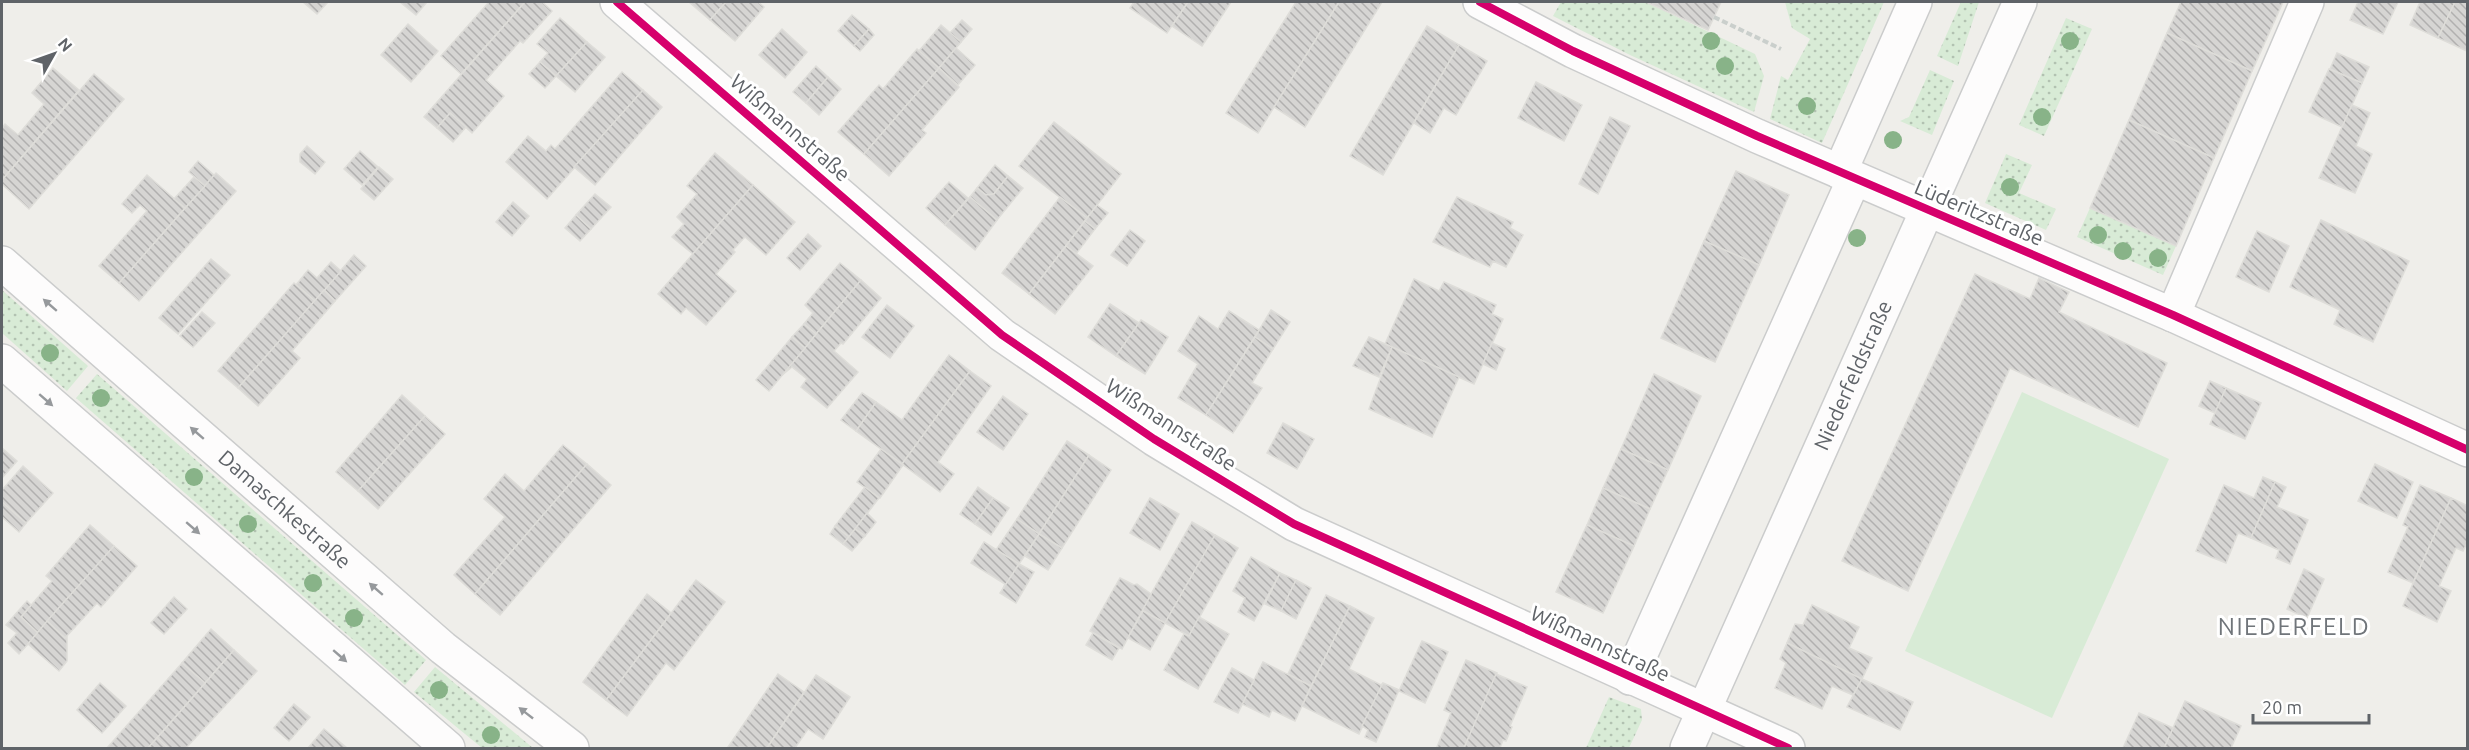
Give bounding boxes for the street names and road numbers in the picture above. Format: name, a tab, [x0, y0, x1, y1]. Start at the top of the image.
street label: Wißmannstraße	[726, 69, 855, 186]
street label: Lüderitzstraße	[1911, 174, 2048, 250]
street label: Niederfeldstraße	[1809, 296, 1896, 454]
street label: Wißmannstraße	[1102, 373, 1241, 475]
street label: Damaschkestraße	[214, 445, 356, 573]
street label: Wißmannstraße	[1527, 600, 1674, 686]

